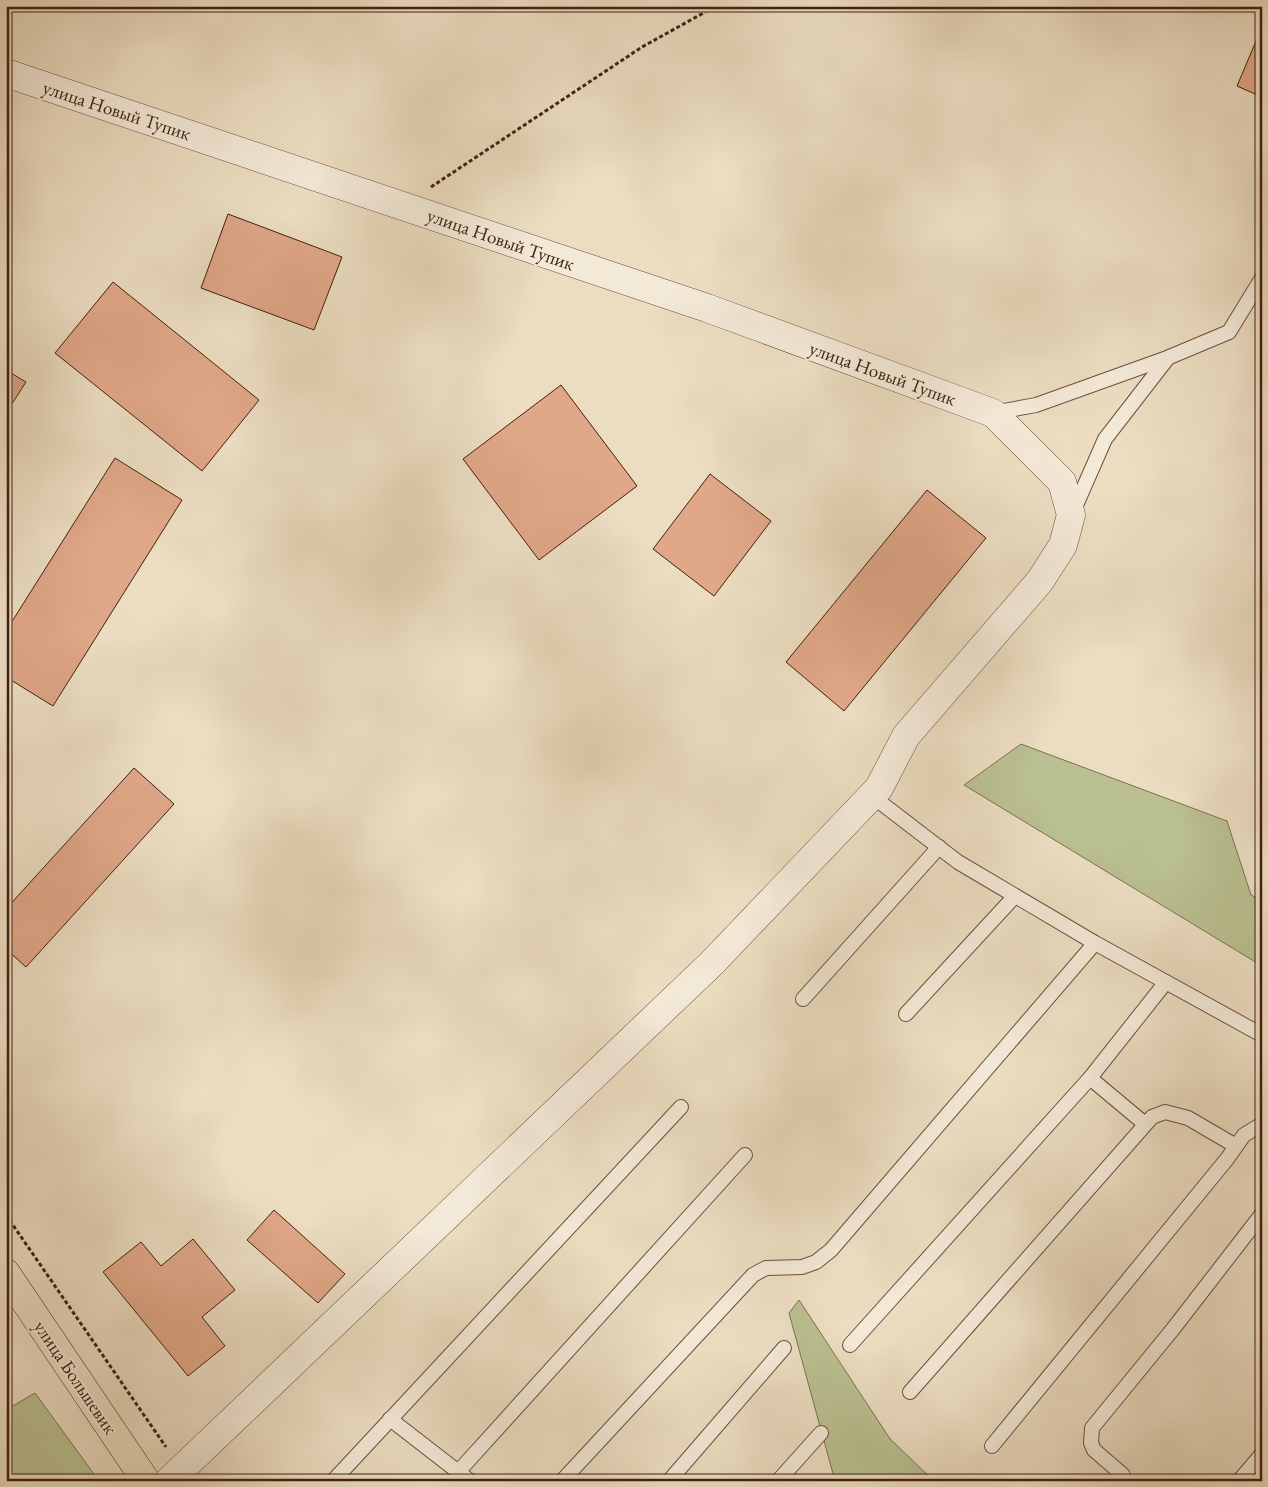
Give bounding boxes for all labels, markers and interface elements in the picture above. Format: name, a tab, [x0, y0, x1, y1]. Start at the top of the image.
street label: улица Новый Тупик	[40, 75, 194, 146]
street label: улица Новый Тупик	[424, 203, 578, 276]
street label: улица Новый Тупик	[806, 335, 960, 412]
street label: улица Большевик	[28, 1315, 123, 1439]

